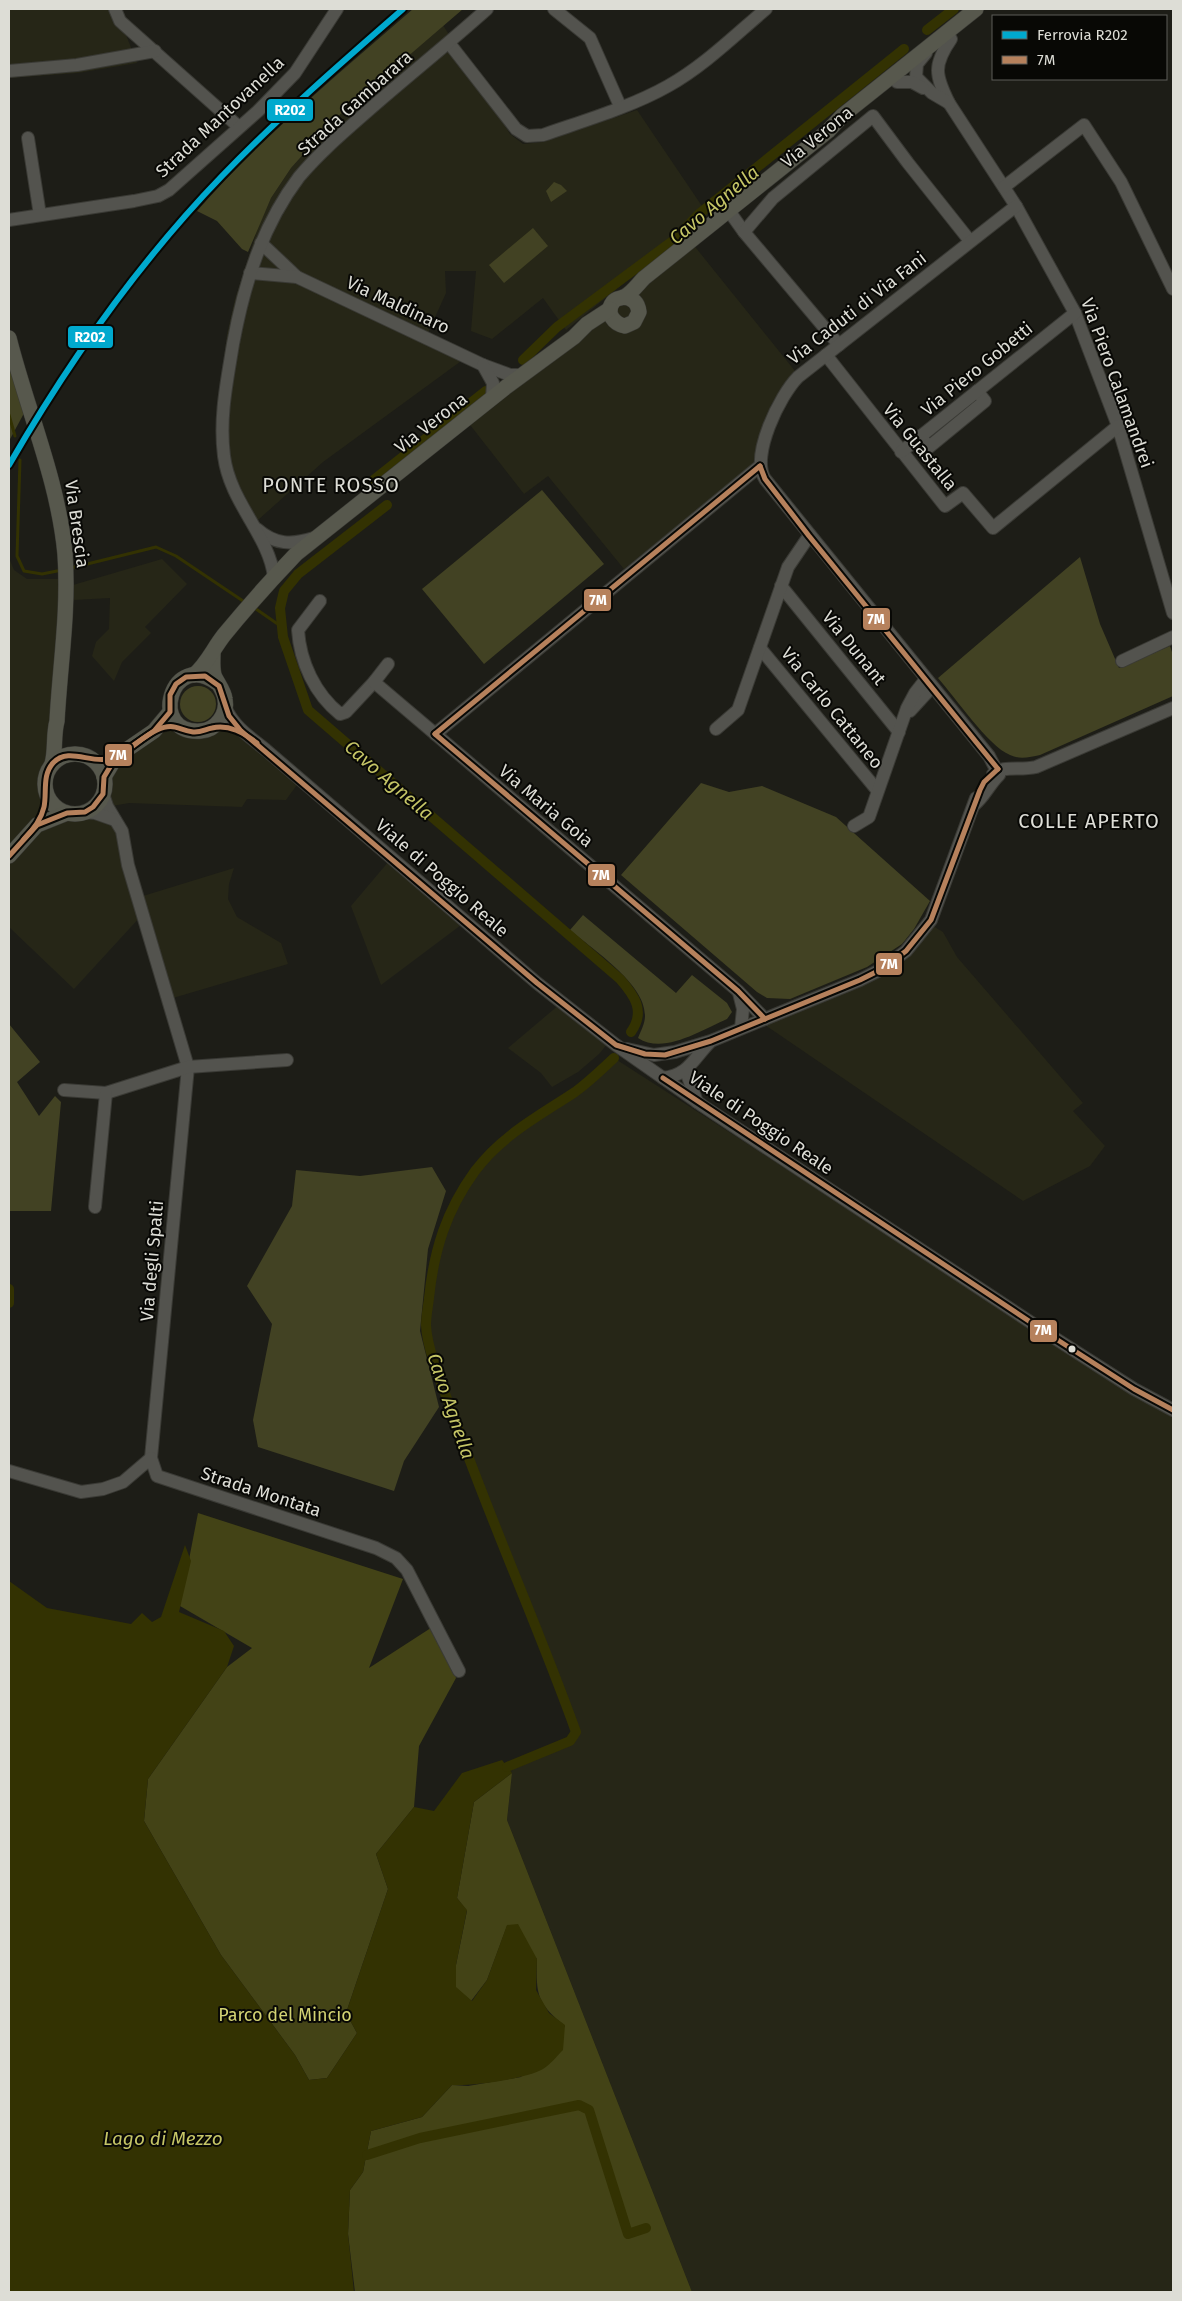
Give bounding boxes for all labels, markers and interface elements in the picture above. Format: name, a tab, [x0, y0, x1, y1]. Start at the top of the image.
legend	[992, 15, 1167, 80]
text: Ferrovia R202	[1037, 26, 1128, 44]
street label: Strada Gambarara	[293, 46, 417, 160]
text: 7M	[1037, 51, 1055, 69]
street label: Strada Mantovanella	[151, 52, 289, 182]
line badge: R202	[266, 98, 314, 122]
street label: Via Verona	[777, 101, 857, 173]
text: R202	[274, 102, 306, 119]
water label: Cavo Agnella	[664, 161, 764, 249]
street label: Via Caduti di Via Fani	[783, 247, 931, 369]
street label: Via Maldinaro	[343, 271, 453, 339]
street label: Via Piero Calamandrei	[1076, 295, 1158, 471]
street label: Via Piero Gobetti	[917, 317, 1037, 421]
line badge: R202	[67, 325, 114, 349]
text: R202	[74, 329, 106, 346]
street label: Via Verona	[390, 388, 472, 458]
street label: Via Guastalla	[878, 399, 962, 495]
district label: PONTE ROSSO	[262, 473, 400, 497]
street label: Via Brescia	[60, 479, 94, 569]
line badge: 7M	[583, 588, 612, 612]
text: 7M	[589, 592, 607, 609]
street label: Via Dunant	[817, 606, 891, 690]
line badge: 7M	[862, 607, 891, 631]
text: 7M	[867, 611, 885, 628]
street label: Via Carlo Cattaneo	[776, 643, 888, 773]
water label: Cavo Agnella	[340, 735, 438, 825]
line badge: 7M	[104, 743, 133, 767]
text: 7M	[109, 747, 127, 764]
street label: Via Maria Goia	[494, 760, 598, 852]
district label: COLLE APERTO	[1018, 809, 1160, 833]
street label: Viale di Poggio Reale	[371, 814, 513, 942]
line badge: 7M	[587, 863, 616, 887]
text: 7M	[592, 867, 610, 884]
line badge: 7M	[875, 952, 903, 976]
text: 7M	[880, 956, 898, 973]
street label: Viale di Poggio Reale	[685, 1067, 837, 1179]
street label: Via degli Spalti	[136, 1200, 168, 1322]
line badge: 7M	[1029, 1319, 1058, 1343]
text: 7M	[1034, 1322, 1052, 1339]
unlabelled marker	[1067, 1344, 1077, 1354]
water label: Cavo Agnella	[422, 1350, 480, 1462]
street label: Strada Montata	[198, 1462, 324, 1522]
park label: Parco del Mincio	[218, 2004, 352, 2026]
water label: Lago di Mezzo	[103, 2127, 223, 2150]

